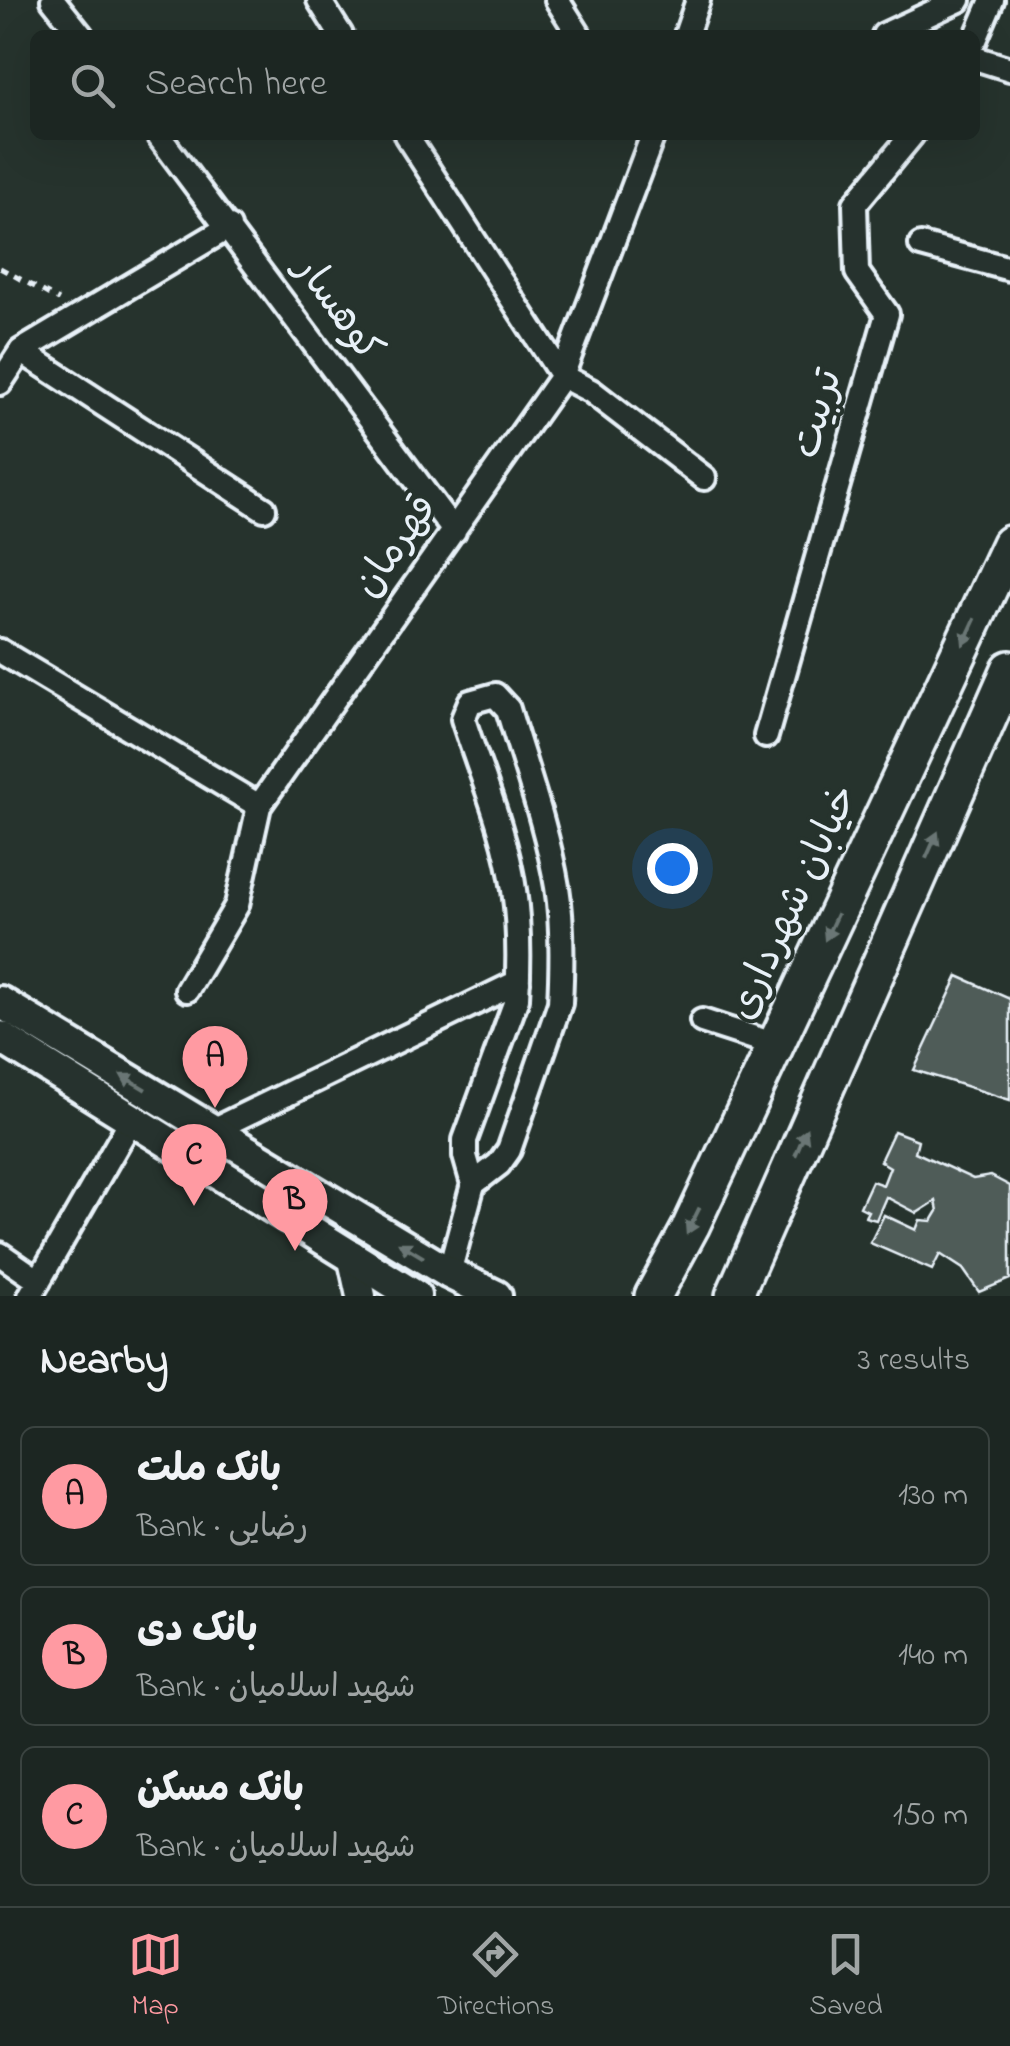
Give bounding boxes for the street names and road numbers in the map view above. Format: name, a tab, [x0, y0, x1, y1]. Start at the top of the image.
street label: کوهسار	[276, 242, 396, 376]
street label: تربیت	[778, 362, 860, 466]
street label: قهرمان	[340, 483, 454, 611]
street label: خیابان شهرداری	[715, 776, 875, 1030]

